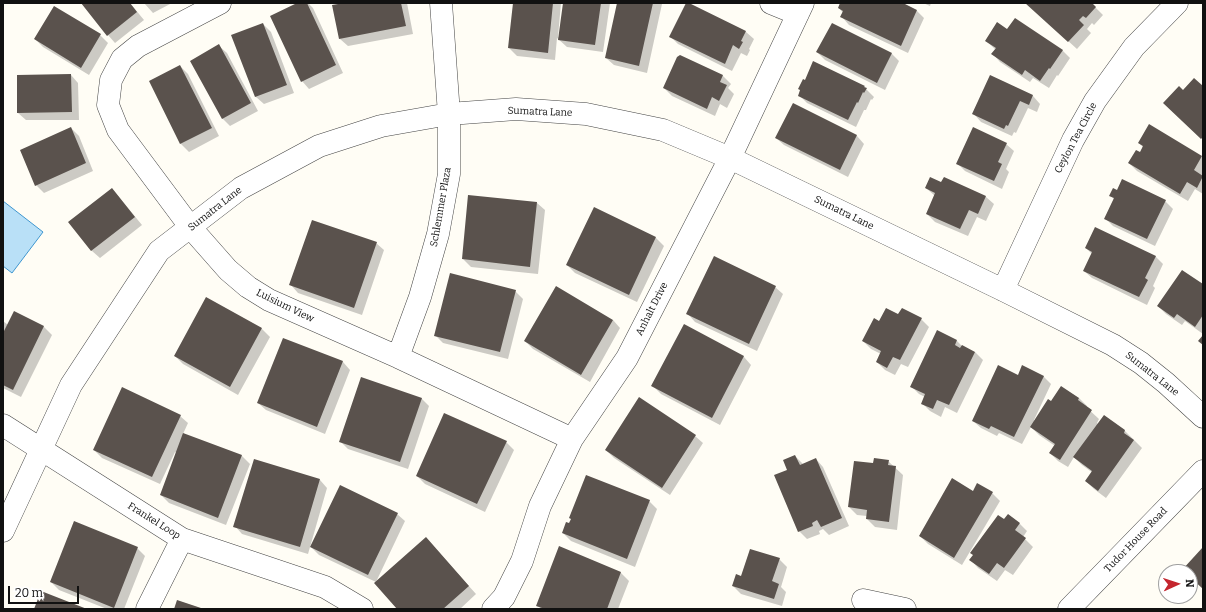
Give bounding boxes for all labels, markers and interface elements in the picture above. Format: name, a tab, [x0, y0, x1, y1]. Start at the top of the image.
street label: Ceylon Tea Circle	[1052, 101, 1100, 175]
street label: Sumatra Lane	[507, 105, 573, 119]
street label: Schlemmer Plaza	[428, 166, 454, 248]
street label: Sumatra Lane	[186, 184, 244, 234]
street label: Sumatra Lane	[812, 193, 876, 233]
street label: Anhalt Drive	[633, 280, 671, 338]
street label: Luisium View	[254, 287, 316, 325]
street label: Sumatra Lane	[1123, 349, 1181, 399]
street label: Frankel Loop	[125, 500, 183, 542]
street label: Tudor House Road	[1102, 505, 1170, 575]
north arrow	[1158, 564, 1198, 604]
scale bar	[10, 578, 81, 604]
text: N	[1183, 579, 1196, 588]
text: 20 m	[15, 586, 43, 600]

